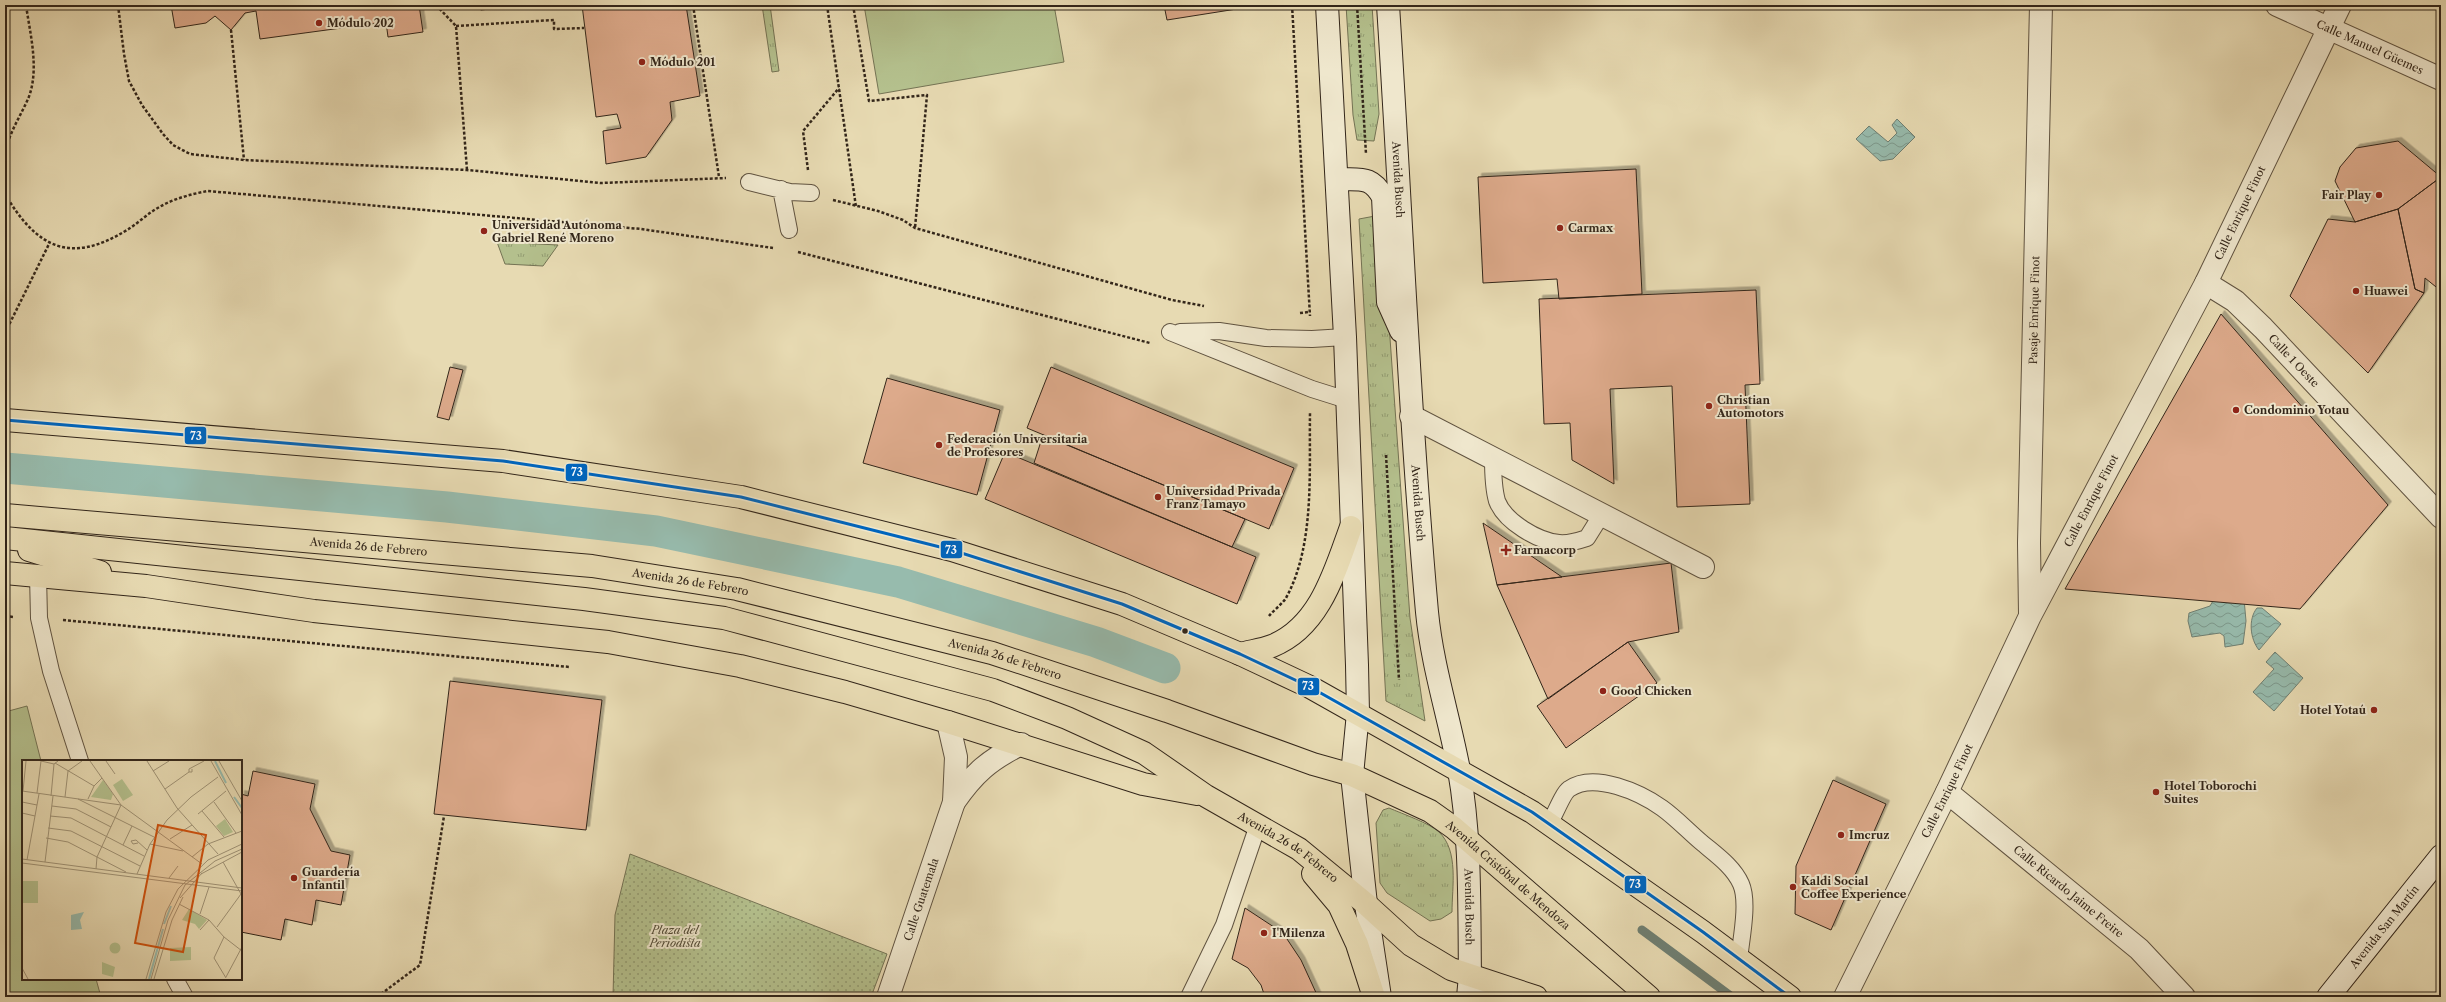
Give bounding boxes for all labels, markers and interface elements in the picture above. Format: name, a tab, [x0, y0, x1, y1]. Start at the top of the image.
place label: Módulo 202	[327, 16, 394, 30]
street label: Calle Manuel Güemes	[2314, 17, 2426, 77]
marker: Módulo 202	[314, 18, 324, 28]
place label: Módulo 201	[650, 55, 715, 69]
marker: Módulo 201	[637, 57, 647, 67]
street label: Avenida Busch	[1389, 140, 1407, 219]
street label: Calle Enrique Finot	[2211, 163, 2268, 262]
place label: Fair Play	[2321, 188, 2371, 202]
marker: Fair Play	[2374, 190, 2384, 200]
place label: Universidad Autónoma Gabriel René Moreno	[492, 218, 622, 245]
place label: Carmax	[1568, 221, 1614, 235]
marker: Carmax	[1555, 223, 1565, 233]
marker: Universidad Autónoma Gabriel René Moreno	[479, 226, 489, 236]
street label: Pasaje Enrique Finot	[2026, 255, 2042, 365]
place label: Huawei	[2364, 284, 2408, 298]
marker: Huawei	[2351, 286, 2361, 296]
street label: Calle 1 Oeste	[2266, 331, 2322, 390]
place label: Christian Automotors	[1716, 393, 1784, 420]
marker: Christian Automotors	[1704, 401, 1714, 411]
place label: Condominio Yotau	[2244, 403, 2350, 417]
marker: Condominio Yotau	[2231, 405, 2241, 415]
line badge: 73	[184, 426, 207, 445]
text: 73	[190, 429, 202, 443]
place label: Federación Universitaria de Profesores	[947, 432, 1088, 459]
marker: Federación Universitaria de Profesores	[934, 440, 944, 450]
street label: Calle Enrique Finot	[2061, 452, 2121, 549]
line badge: 73	[565, 463, 588, 482]
street label: Avenida Busch	[1408, 463, 1428, 542]
text: 73	[571, 465, 583, 479]
place label: Universidad Privada Franz Tamayo	[1166, 484, 1281, 511]
marker: Universidad Privada Franz Tamayo	[1153, 492, 1163, 502]
street label: Avenida 26 de Febrero	[308, 534, 428, 559]
line badge: 73	[940, 540, 963, 559]
text: 73	[945, 543, 957, 557]
place label: Farmacorp	[1514, 543, 1576, 557]
marker: Farmacorp	[1501, 545, 1511, 555]
street label: Avenida 26 de Febrero	[630, 565, 750, 599]
unlabelled marker	[1180, 626, 1190, 636]
street label: Avenida 26 de Febrero	[946, 635, 1064, 683]
line badge: 73	[1297, 677, 1320, 696]
text: 73	[1302, 679, 1314, 693]
place label: Good Chicken	[1611, 684, 1692, 698]
marker: Good Chicken	[1598, 686, 1608, 696]
place label: Hotel Yotaú	[2300, 703, 2367, 717]
marker: Hotel Yotaú	[2369, 705, 2379, 715]
street label: Calle Enrique Finot	[1918, 741, 1976, 840]
inset map	[22, 760, 242, 980]
place label: Hotel Toborochi Suites	[2164, 779, 2257, 806]
marker: Hotel Toborochi Suites	[2151, 787, 2161, 797]
street label: Avenida 26 de Febrero	[1235, 808, 1341, 886]
street label: Avenida Cristóbal de Mendoza	[1442, 817, 1573, 933]
place label: Imcruz	[1849, 828, 1890, 842]
marker: Imcruz	[1836, 830, 1846, 840]
street label: Calle Ricardo Jaime Freire	[2011, 842, 2126, 940]
street label: Calle Guatemala	[901, 856, 942, 943]
place label: Guardería Infantil	[302, 865, 360, 892]
street label: Avenida Busch	[1461, 867, 1477, 945]
marker: Guardería Infantil	[289, 873, 299, 883]
place label: Kaldi Social Coffee Experience	[1801, 874, 1907, 901]
line badge: 73	[1624, 875, 1647, 894]
text: 73	[1629, 877, 1641, 891]
marker: Kaldi Social Coffee Experience	[1788, 882, 1798, 892]
street label: Avenida San Martín	[2346, 882, 2422, 972]
park label: Plaza del Periodista	[648, 923, 701, 950]
place label: I'Milenza	[1272, 926, 1326, 940]
marker: I'Milenza	[1259, 928, 1269, 938]

